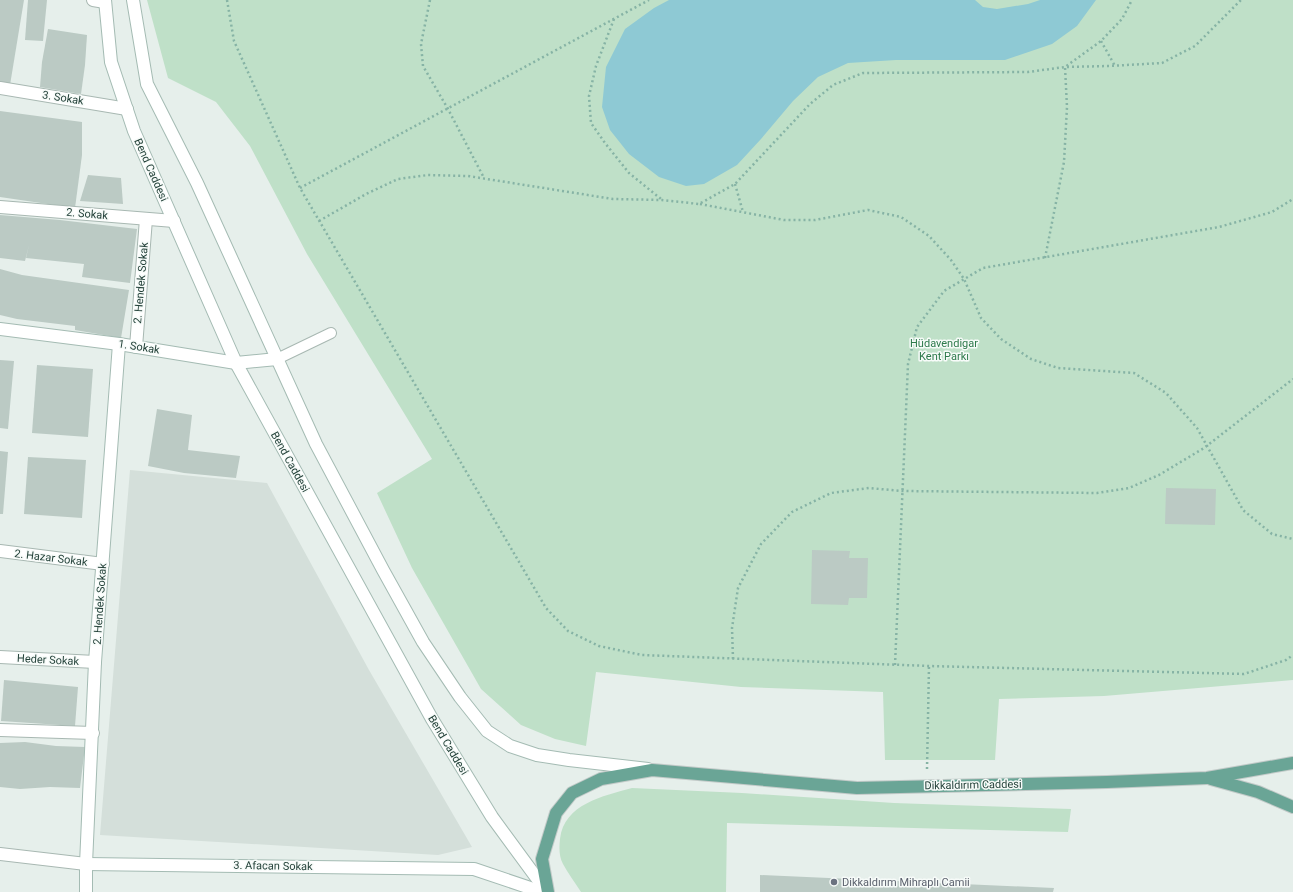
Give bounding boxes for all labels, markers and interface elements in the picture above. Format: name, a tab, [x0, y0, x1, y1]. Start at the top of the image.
street label: 3. Sokak	[41, 88, 85, 108]
street label: Bend Caddesi	[131, 137, 171, 203]
street label: 2. Sokak	[66, 206, 109, 222]
street label: 2. Hendek Sokak	[131, 241, 151, 324]
street label: 1. Sokak	[117, 337, 161, 357]
park label: Hüdavendigar Kent Parkı	[910, 337, 978, 363]
street label: Bend Caddesi	[268, 429, 312, 495]
street label: 2. Hazar Sokak	[14, 547, 89, 569]
street label: 2. Hendek Sokak	[91, 562, 109, 645]
street label: Heder Sokak	[17, 652, 80, 668]
street label: Bend Caddesi	[425, 713, 471, 777]
street label: Dikkaldırım Caddesi	[924, 778, 1022, 792]
street label: 3. Afacan Sokak	[233, 859, 313, 873]
place label: Dikkaldırım Mihraplı Camii	[842, 876, 970, 889]
marker: Dikkaldırım Mihraplı Camii	[829, 877, 839, 887]

